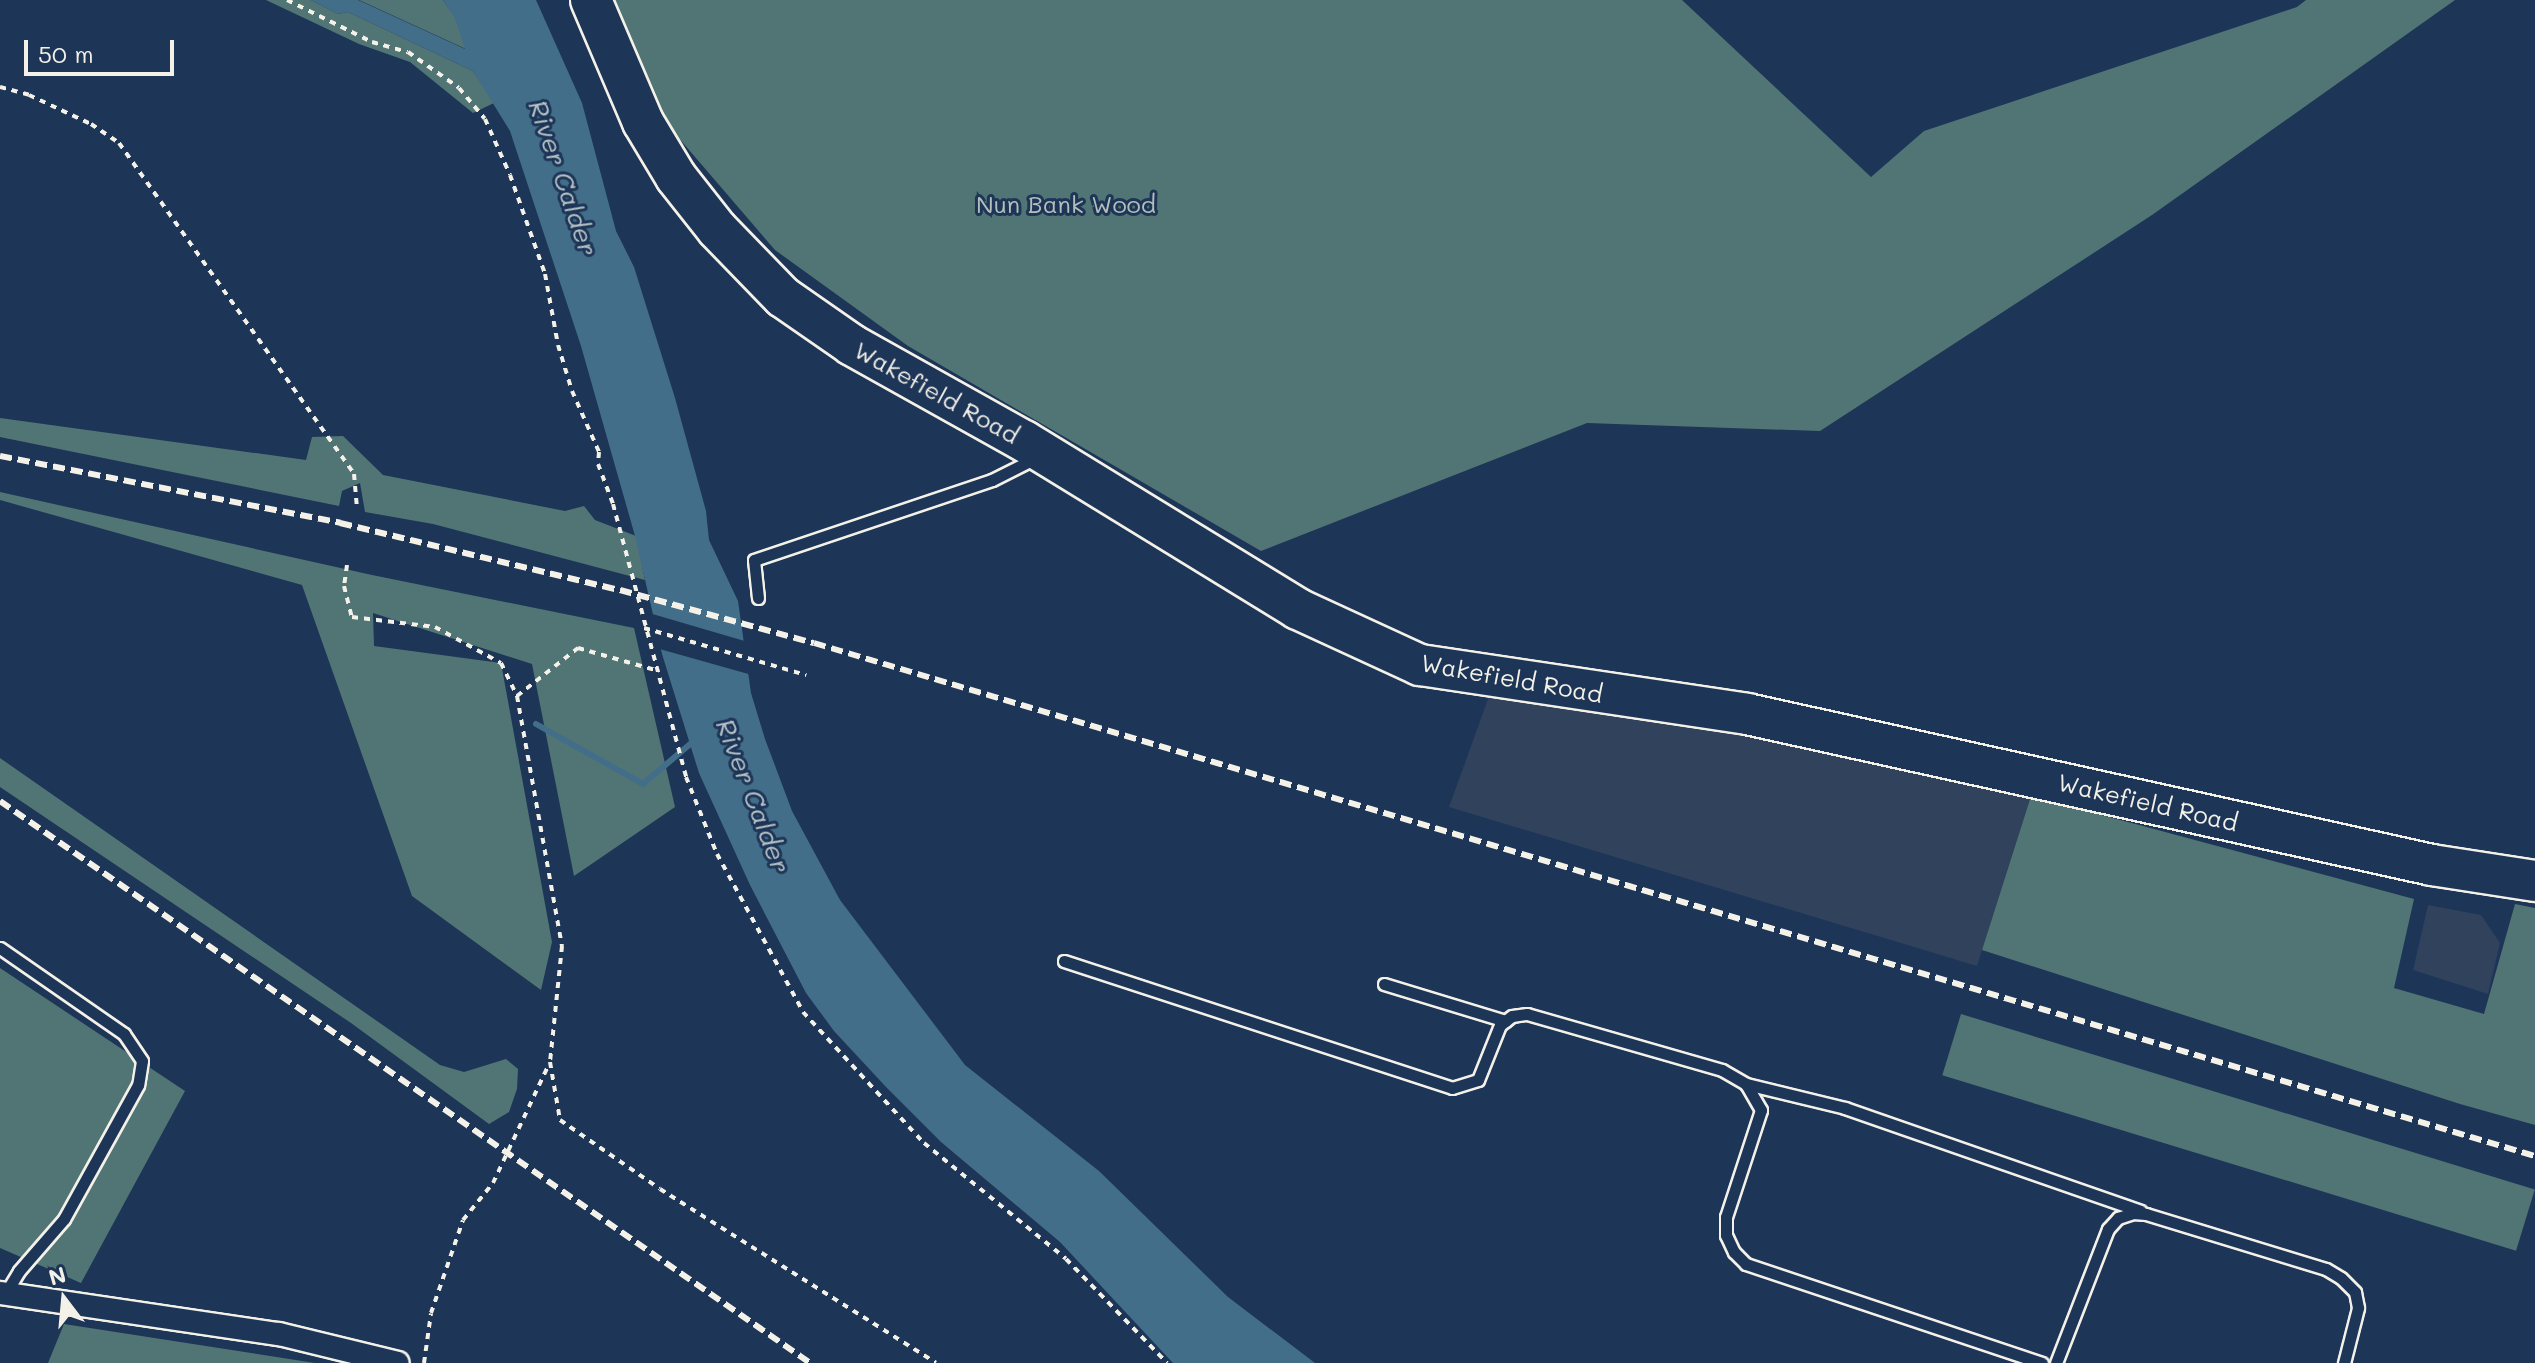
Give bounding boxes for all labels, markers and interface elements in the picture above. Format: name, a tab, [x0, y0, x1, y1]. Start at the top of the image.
scale bar	[28, 24, 178, 74]
text: 50 m	[38, 38, 94, 69]
water label: River Calder	[522, 96, 604, 260]
park label: Nun Bank Wood	[976, 190, 1156, 218]
street label: Wakefield Road	[850, 335, 1024, 449]
street label: Wakefield Road	[1419, 648, 1605, 708]
water label: River Calder	[709, 714, 797, 878]
street label: Wakefield Road	[2055, 767, 2241, 837]
north arrow	[24, 1259, 104, 1339]
text: N	[45, 1259, 69, 1292]

